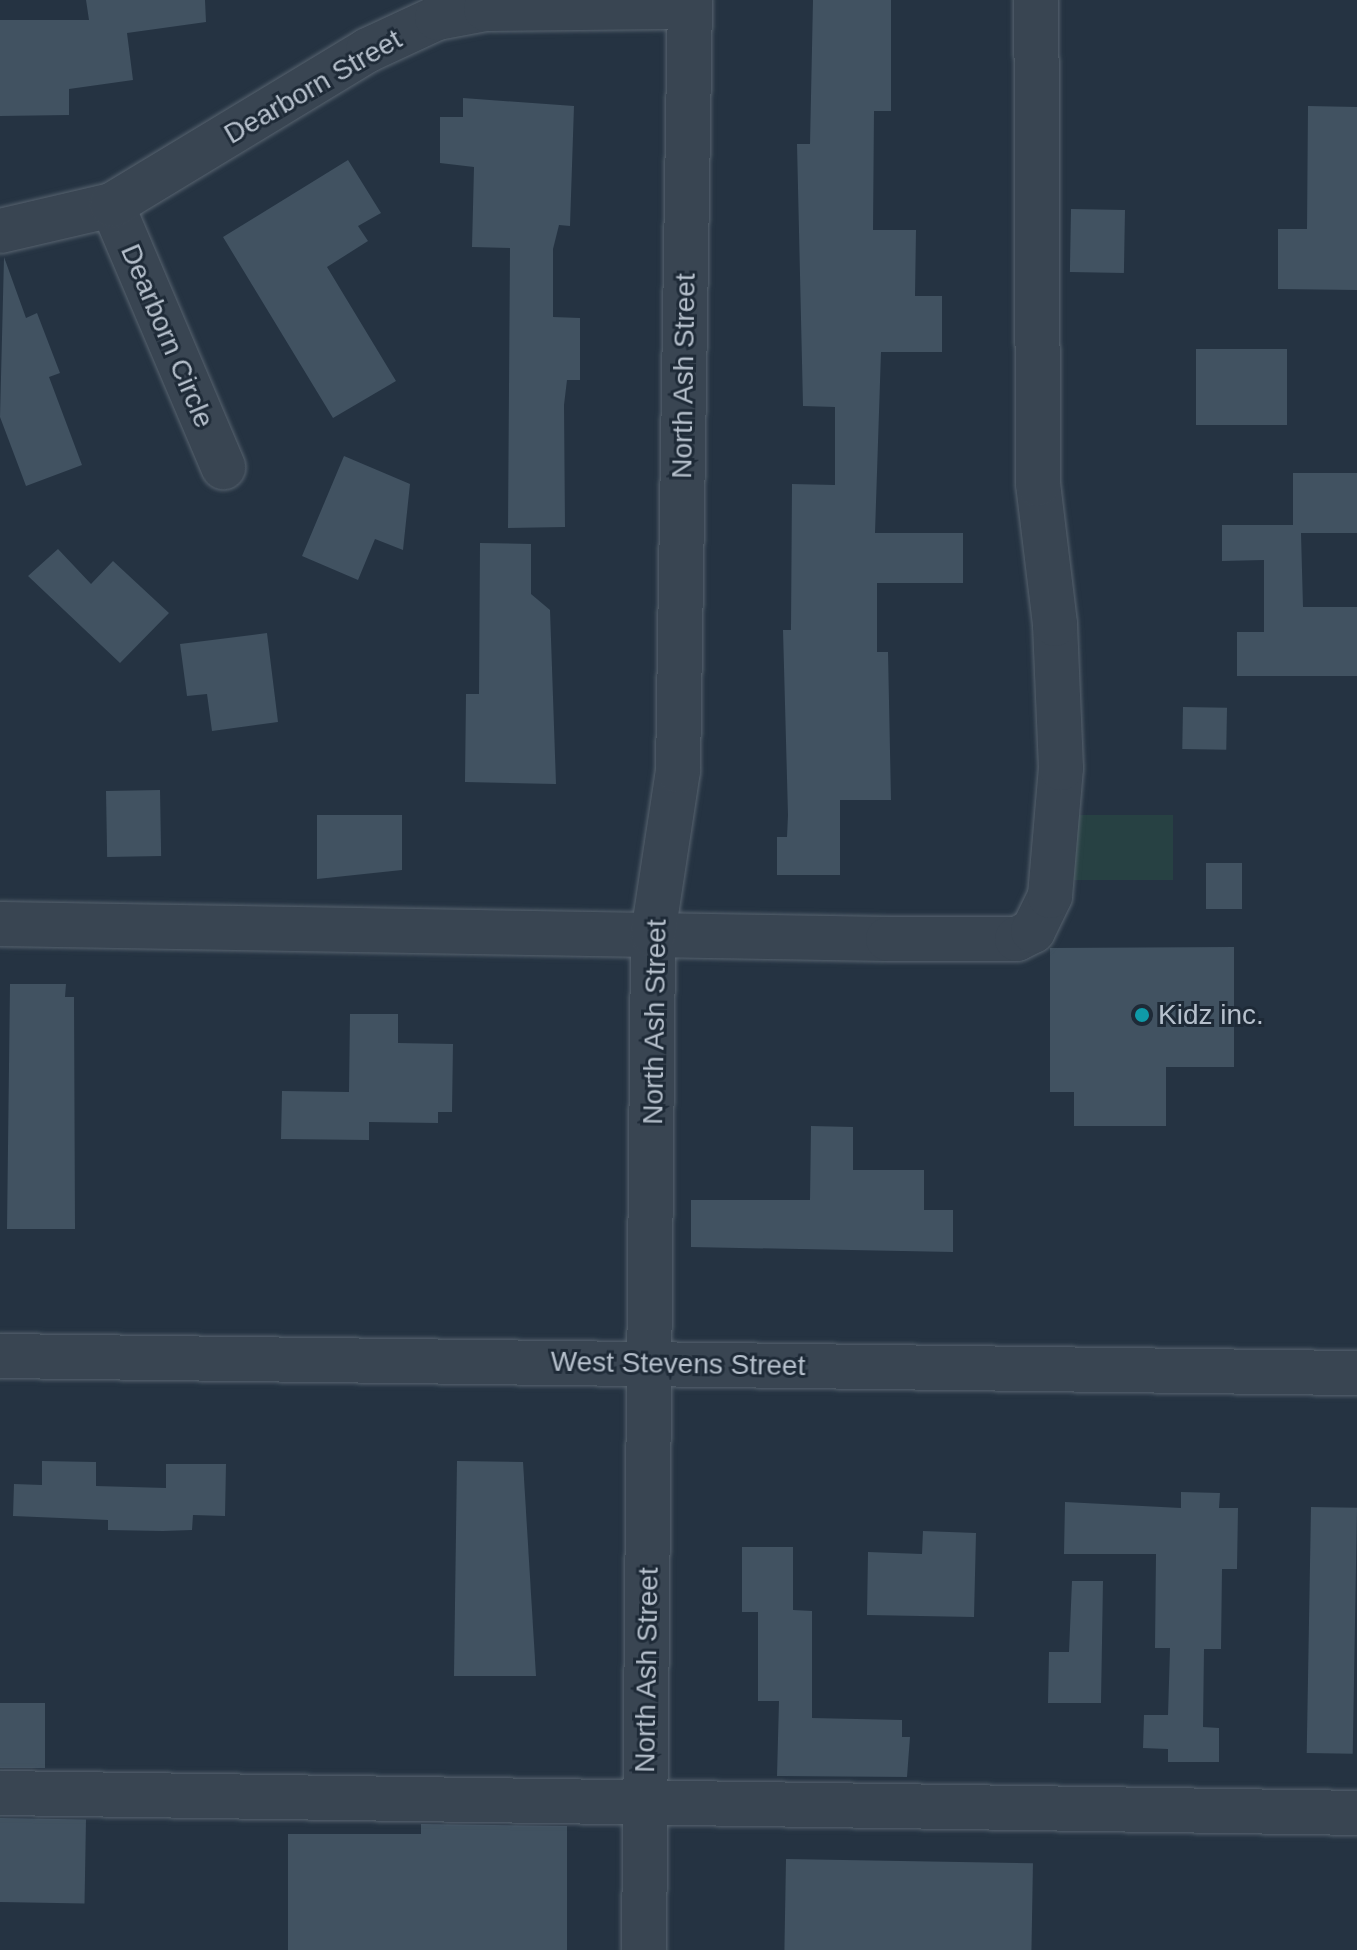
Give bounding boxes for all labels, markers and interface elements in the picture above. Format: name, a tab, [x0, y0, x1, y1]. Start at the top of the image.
street label: Dearborn Street	[218, 23, 408, 151]
street label: Dearborn Circle	[113, 239, 221, 433]
street label: North Ash Street	[665, 272, 703, 480]
street label: North Ash Street	[636, 918, 674, 1126]
place label: Kidz inc.	[1158, 998, 1264, 1032]
marker: Kidz inc.	[1133, 1006, 1151, 1024]
street label: West Stevens Street	[550, 1345, 806, 1383]
street label: North Ash Street	[628, 1566, 666, 1774]

